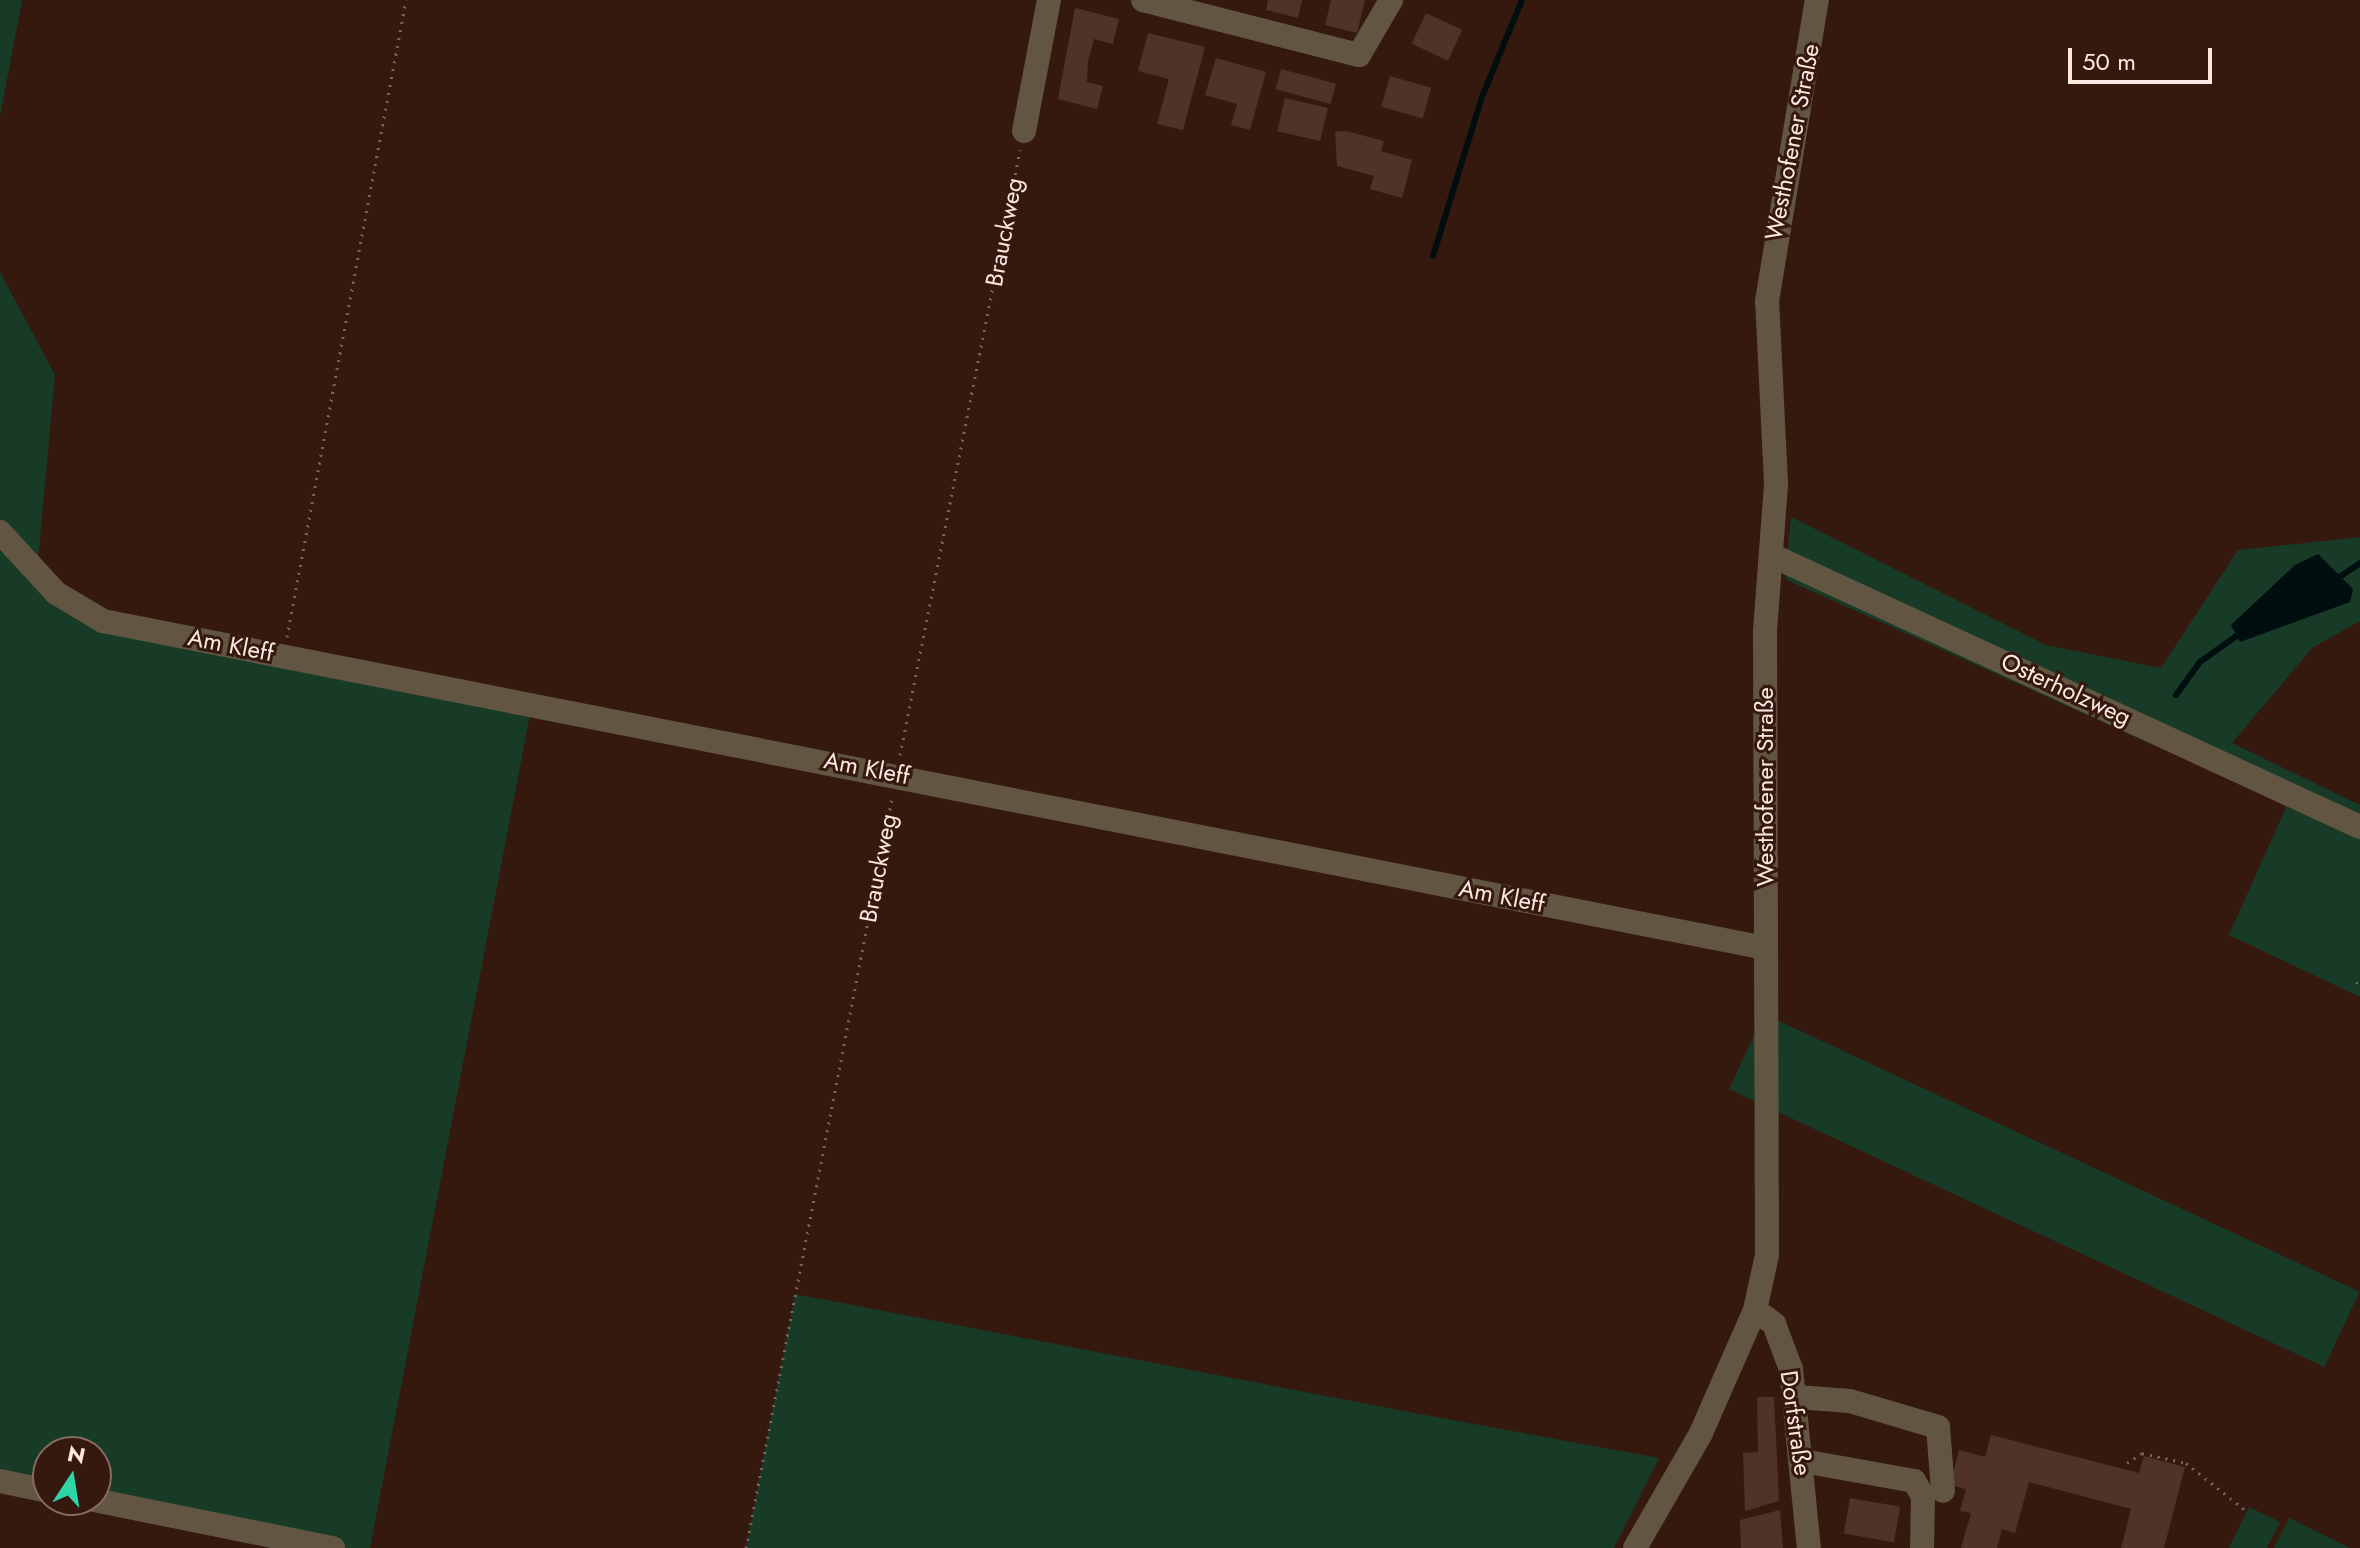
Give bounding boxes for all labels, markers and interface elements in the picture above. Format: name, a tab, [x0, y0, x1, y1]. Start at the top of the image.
scale bar	[2072, 32, 2216, 82]
street label: Westhofener Straße	[1759, 41, 1825, 243]
text: 50 m	[2082, 44, 2136, 79]
street label: Brauckweg	[979, 175, 1029, 289]
street label: Am Kleff	[186, 623, 276, 667]
street label: Osterholzweg	[1997, 646, 2135, 732]
street label: Westhofener Straße	[1751, 687, 1779, 887]
street label: Am Kleff	[822, 746, 912, 790]
street label: Brauckweg	[853, 811, 903, 925]
street label: Am Kleff	[1457, 874, 1547, 918]
street label: Dorfstraße	[1774, 1369, 1818, 1477]
north arrow	[32, 1436, 112, 1516]
text: N	[65, 1437, 88, 1472]

